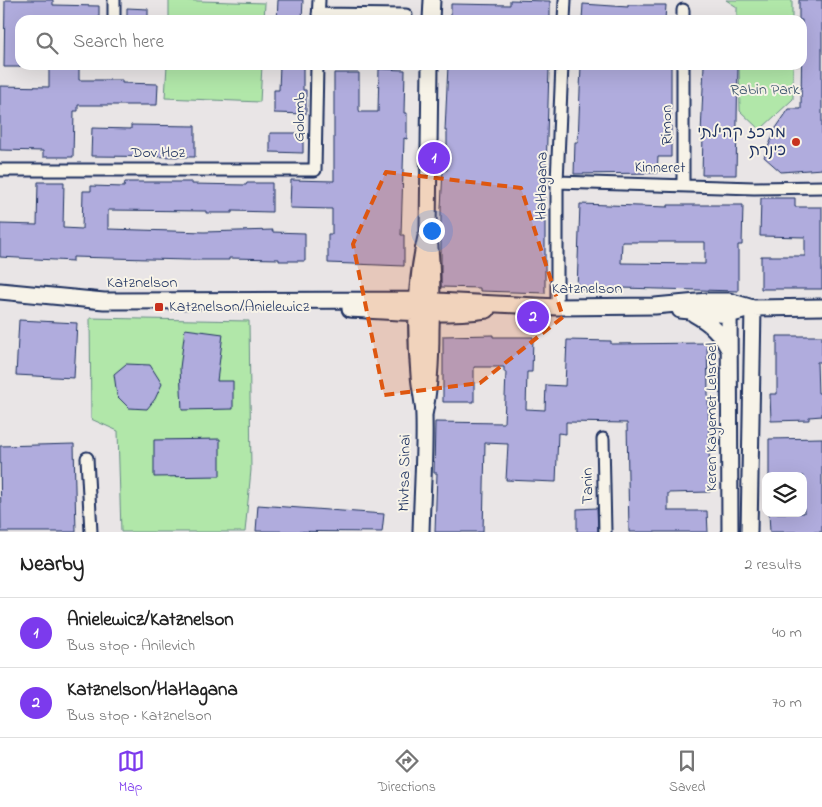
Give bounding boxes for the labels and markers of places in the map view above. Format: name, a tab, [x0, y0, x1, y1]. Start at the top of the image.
place label: מרכז קהילתי כינרת	[697, 121, 786, 163]
marker: מרכז קהילתי כינרת	[790, 136, 802, 148]
pin: 1	[418, 139, 450, 177]
place label: Katznelson/Anielewicz	[169, 295, 310, 319]
pin: 2	[517, 298, 549, 336]
marker: Katznelson/Anielewicz	[153, 301, 165, 313]

